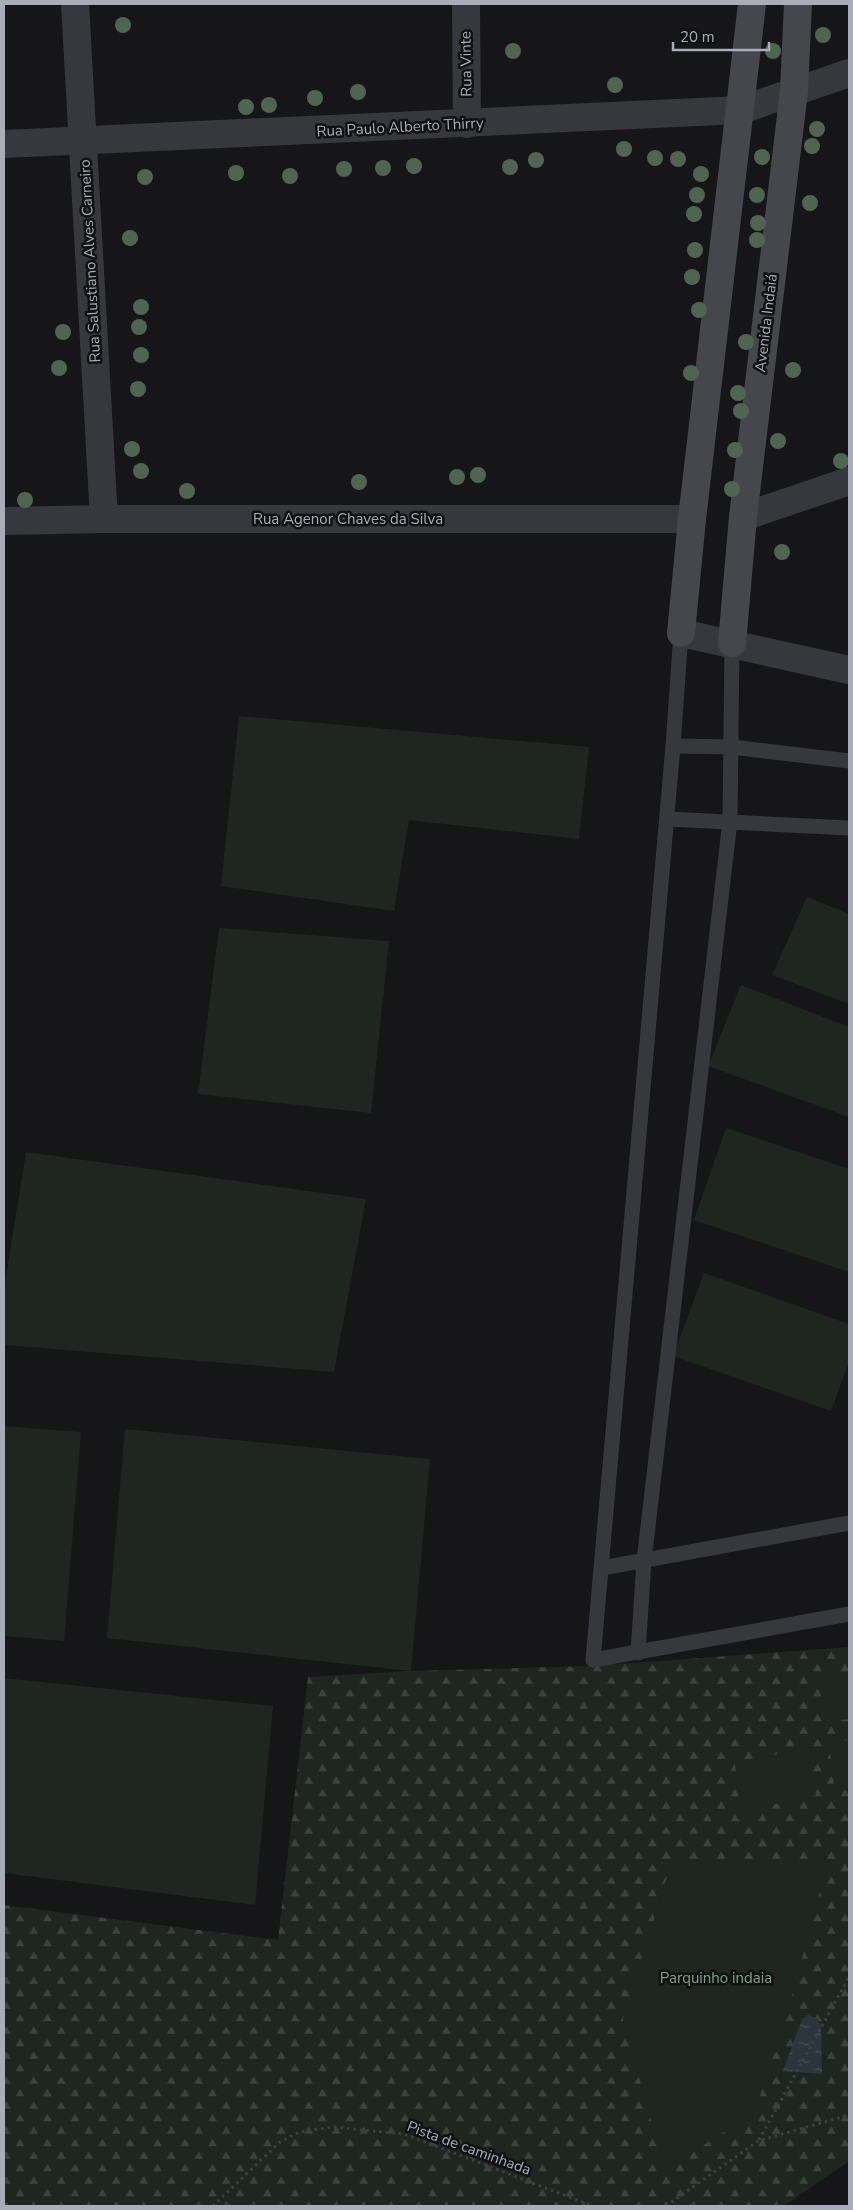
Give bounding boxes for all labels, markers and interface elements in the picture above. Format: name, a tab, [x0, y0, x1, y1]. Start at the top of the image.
scale bar	[673, 20, 769, 52]
text: 20 m	[680, 27, 715, 47]
street label: Rua Vinte	[455, 31, 477, 97]
street label: Rua Paulo Alberto Thirry	[316, 113, 484, 141]
street label: Rua Salustiano Alves Carneiro	[75, 159, 105, 363]
street label: Avenida Indaiá	[750, 273, 782, 373]
street label: Rua Agenor Chaves da Silva	[253, 509, 443, 529]
park label: Parquinho indaia	[660, 1968, 772, 1988]
street label: Pista de caminhada	[404, 2116, 534, 2180]

